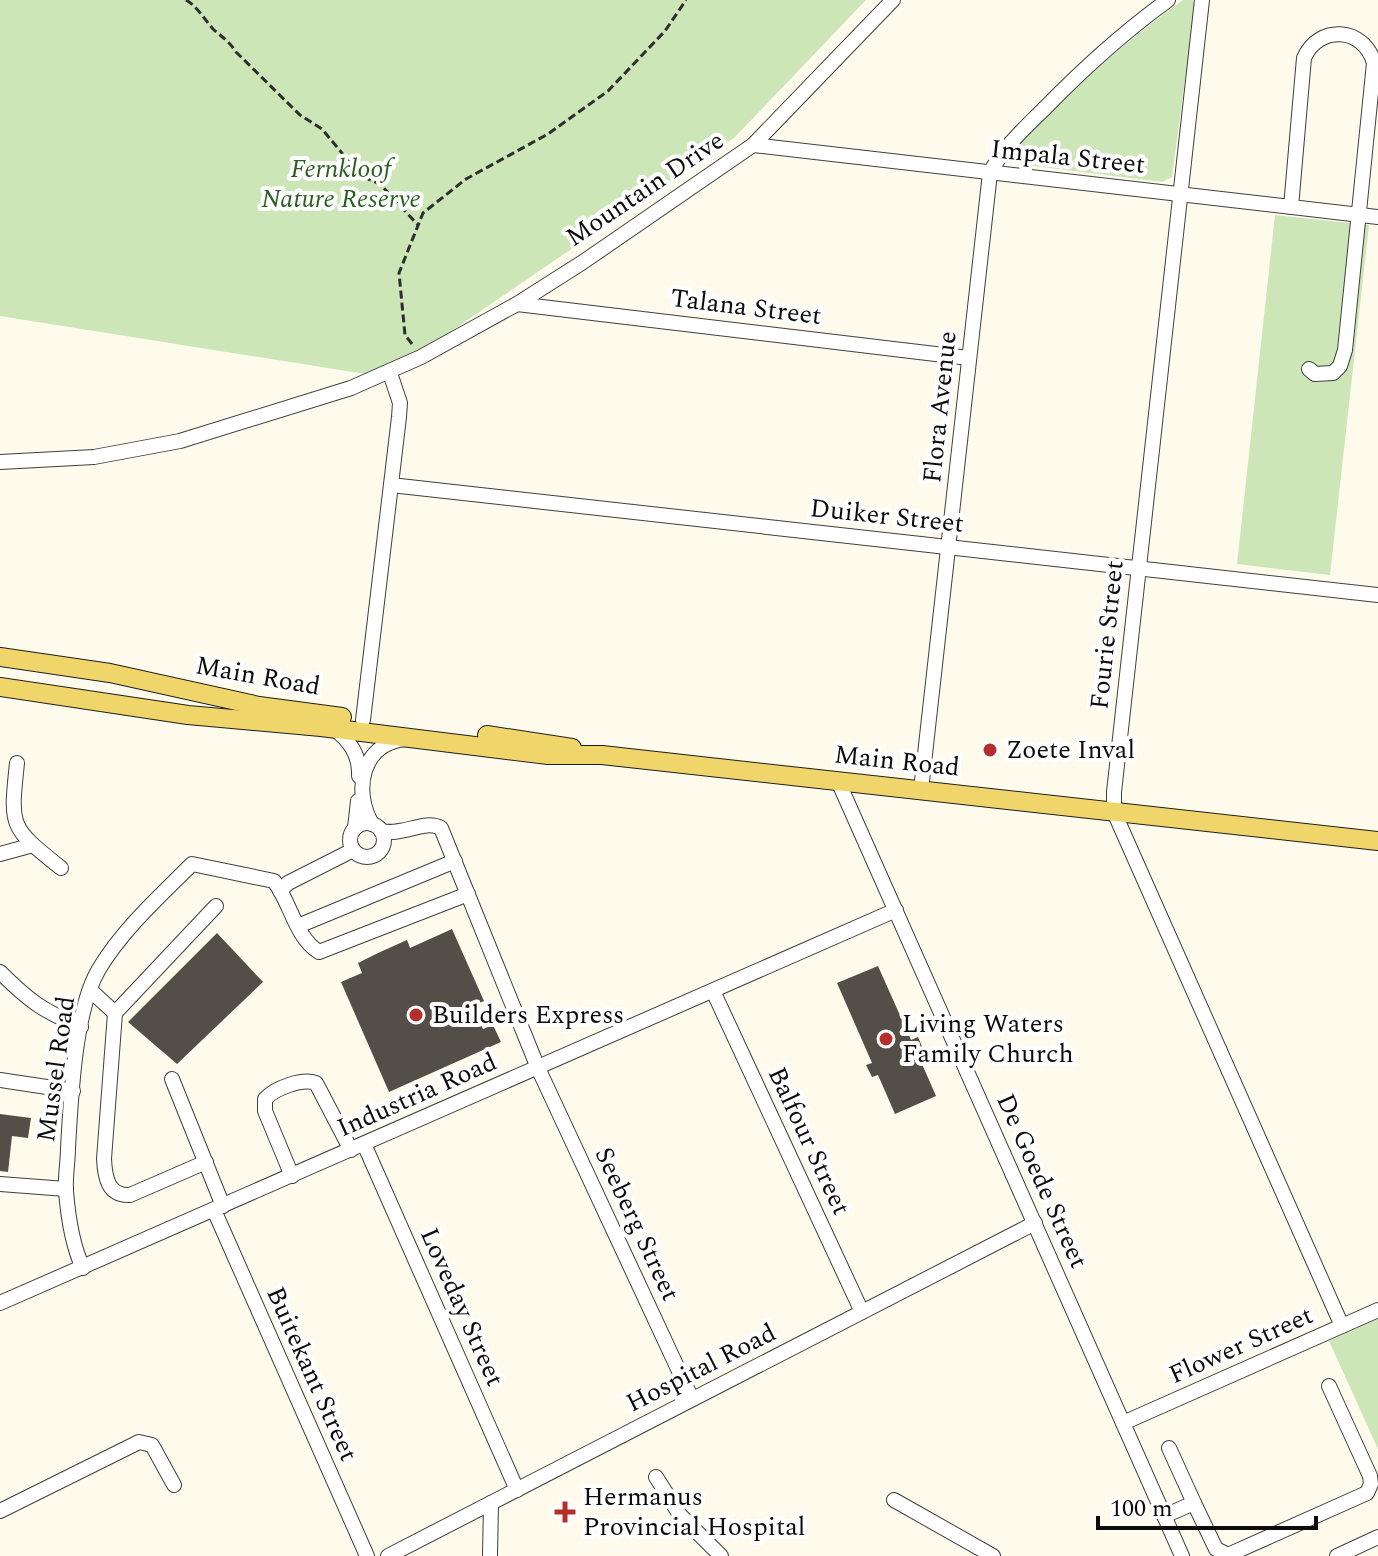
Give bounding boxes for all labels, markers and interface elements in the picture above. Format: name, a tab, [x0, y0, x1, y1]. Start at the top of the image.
street label: Mountain Drive	[558, 121, 732, 257]
street label: Impala Street	[989, 129, 1147, 185]
park label: Fernkloof Nature Reserve	[261, 149, 421, 219]
street label: Talana Street	[668, 278, 824, 336]
street label: Flora Avenue	[912, 329, 968, 485]
street label: Duiker Street	[808, 488, 966, 544]
street label: Fourie Street	[1079, 559, 1135, 711]
street label: Main Road	[192, 645, 324, 707]
place label: Zoete Inval	[1006, 730, 1135, 770]
street label: Main Road	[832, 735, 962, 787]
marker: Zoete Inval	[981, 741, 999, 759]
street label: Mussel Road	[26, 993, 86, 1145]
place label: Builders Express	[432, 995, 624, 1035]
place label: Living Waters Family Church	[902, 1004, 1074, 1074]
marker: Builders Express	[407, 1006, 425, 1024]
marker: Living Waters Family Church	[877, 1030, 895, 1048]
street label: Industria Road	[331, 1042, 503, 1148]
street label: Balfour Street	[757, 1060, 861, 1222]
street label: De Goede Street	[986, 1087, 1098, 1275]
street label: Seeberg Street	[584, 1140, 690, 1308]
street label: Loveday Street	[409, 1221, 515, 1393]
street label: Buitekant Street	[256, 1280, 368, 1468]
street label: Flower Street	[1162, 1295, 1320, 1395]
street label: Hospital Road	[619, 1313, 783, 1423]
place label: Hermanus Provincial Hospital	[583, 1477, 805, 1547]
scale bar	[1098, 1480, 1316, 1530]
text: 100 m	[1110, 1491, 1173, 1527]
marker: Hermanus Provincial Hospital	[554, 1501, 576, 1523]

